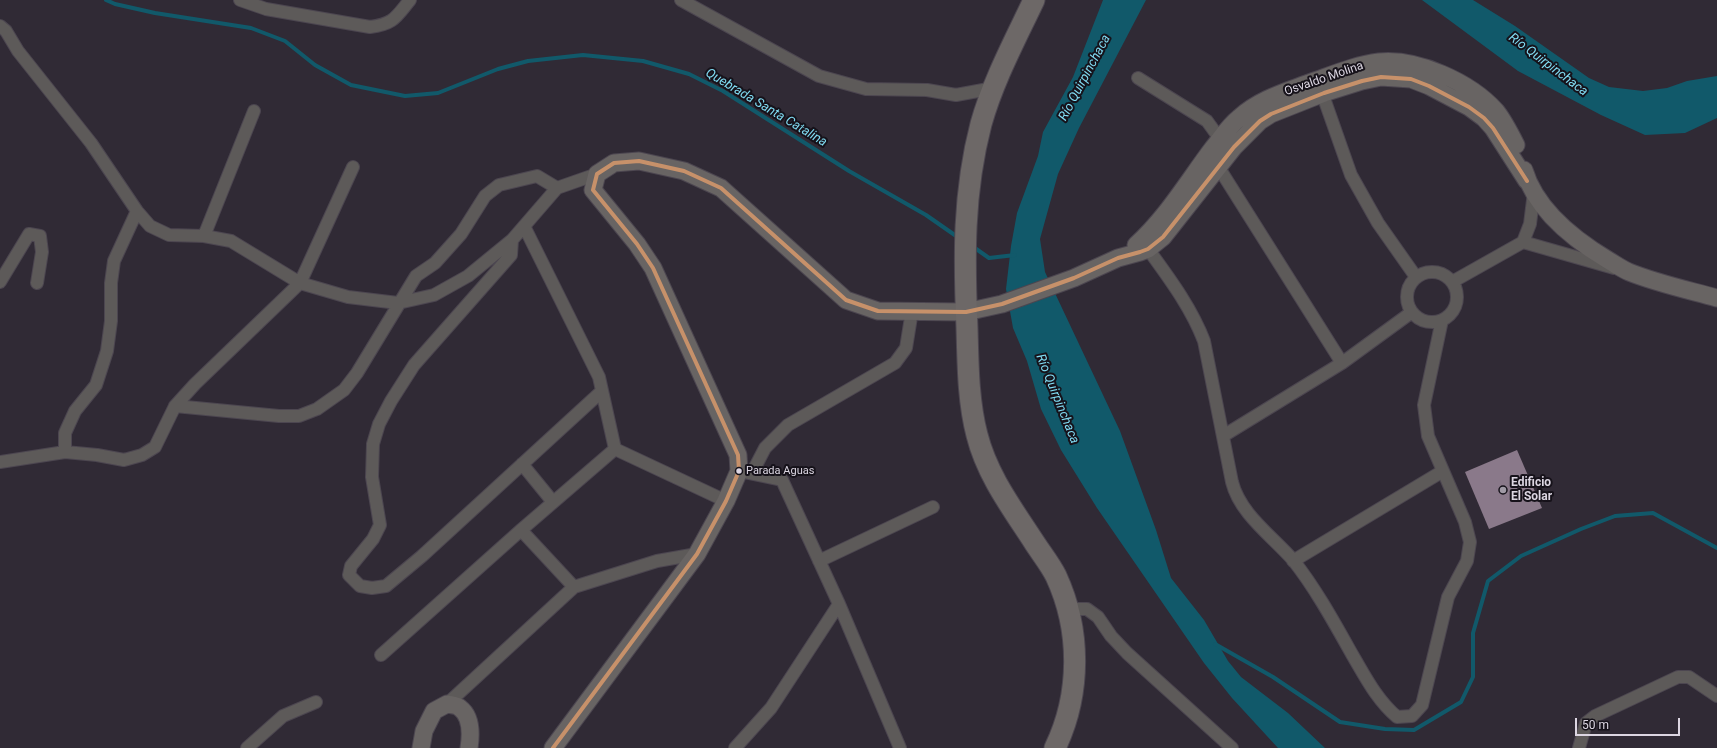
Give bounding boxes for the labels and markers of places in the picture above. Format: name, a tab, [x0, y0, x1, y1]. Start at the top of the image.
place label: Parada Aguas	[746, 464, 814, 478]
marker: Parada Aguas	[734, 466, 744, 476]
place label: Edificio El Solar	[1511, 476, 1552, 504]
marker: Edificio El Solar	[1498, 485, 1508, 495]

